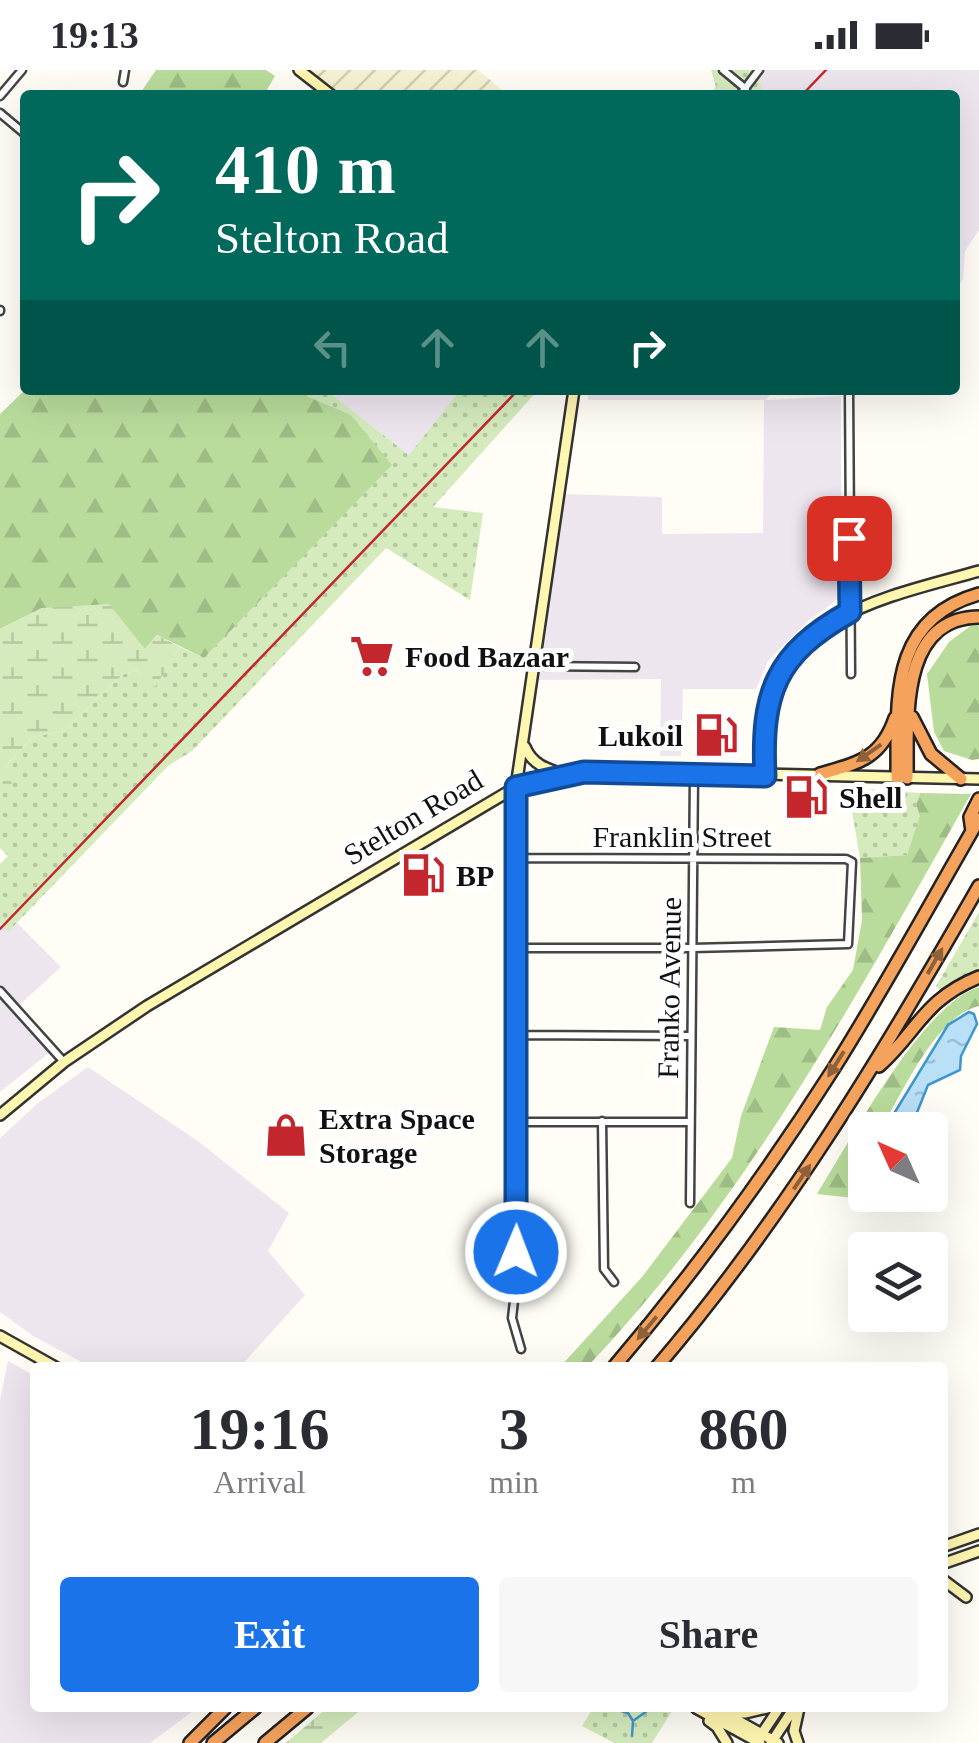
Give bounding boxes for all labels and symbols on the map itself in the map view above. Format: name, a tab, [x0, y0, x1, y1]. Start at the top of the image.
pin	[807, 496, 892, 581]
supermarket icon: Food Bazaar	[348, 632, 396, 680]
place label: Food Bazaar	[405, 640, 569, 673]
fuel station icon: Lukoil	[692, 711, 740, 759]
place label: Lukoil	[598, 719, 683, 752]
one-way arrow	[856, 743, 883, 762]
street label: Stelton Road	[338, 763, 488, 871]
fuel station icon: Shell	[782, 773, 830, 821]
place label: Shell	[839, 781, 902, 814]
street label: Franklin Street	[592, 820, 772, 853]
fuel station icon: BP	[399, 851, 447, 899]
place label: BP	[456, 859, 494, 892]
street label: Franko Avenue	[651, 897, 687, 1079]
one-way arrow	[926, 947, 943, 975]
one-way arrow	[828, 1050, 846, 1078]
place label: Extra Space Storage	[319, 1102, 475, 1169]
shop icon: Extra Space Storage	[262, 1111, 310, 1159]
north arrow	[848, 1112, 948, 1212]
one-way arrow	[792, 1163, 811, 1190]
position arrow	[464, 1200, 568, 1304]
one-way arrow	[637, 1315, 658, 1340]

